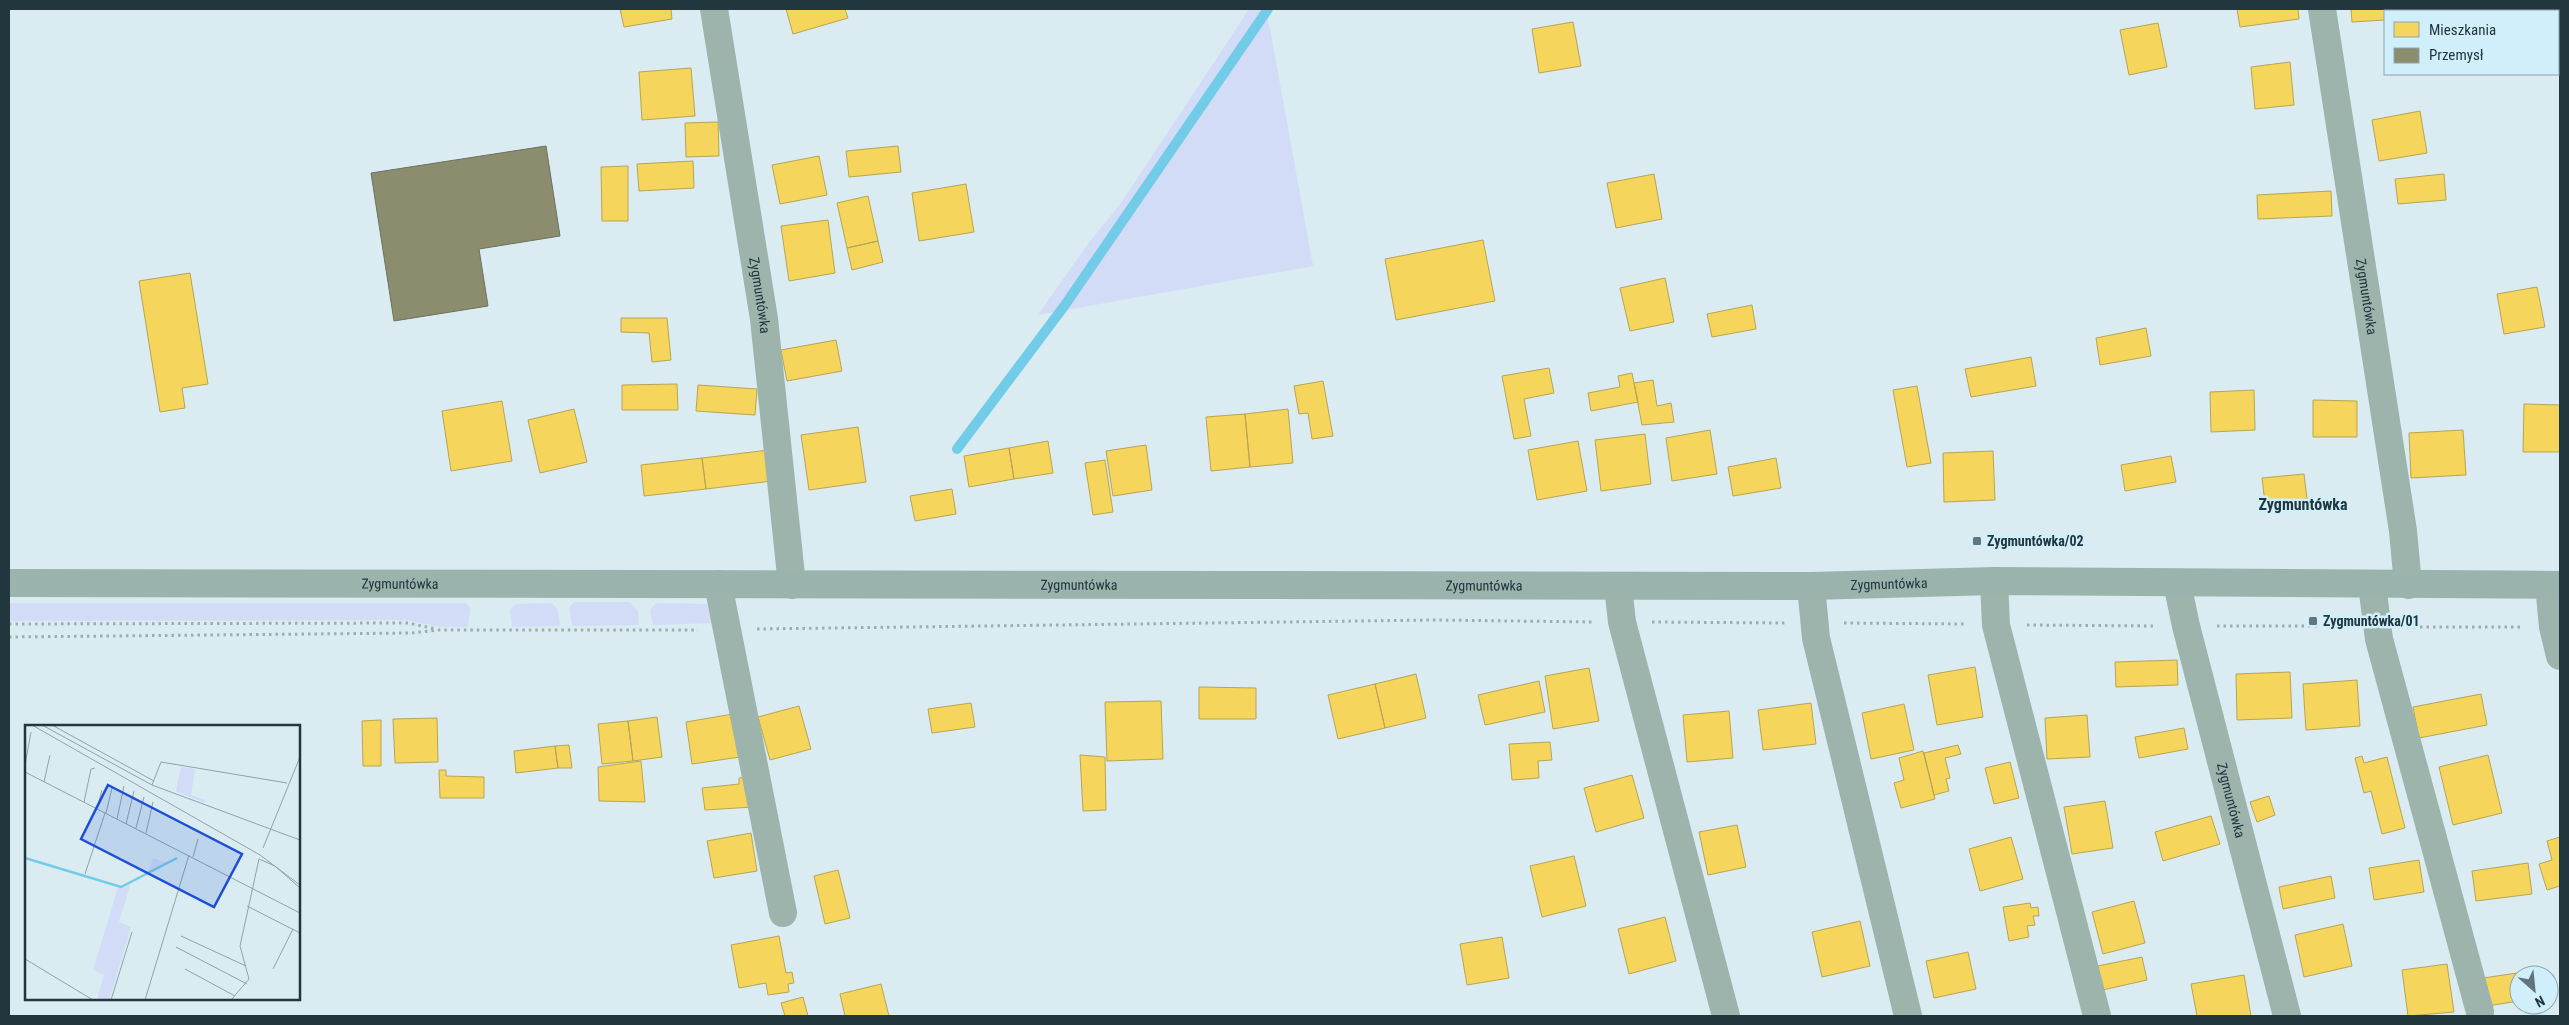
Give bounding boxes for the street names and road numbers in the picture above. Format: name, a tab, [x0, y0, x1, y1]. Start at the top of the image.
street label: Zygmuntówka	[746, 256, 773, 334]
street label: Zygmuntówka	[2353, 257, 2380, 336]
street label: Zygmuntówka	[1850, 575, 1928, 593]
street label: Zygmuntówka	[361, 576, 439, 592]
street label: Zygmuntówka	[1040, 577, 1118, 593]
street label: Zygmuntówka	[1445, 577, 1523, 594]
street label: Zygmuntówka	[2214, 761, 2249, 840]

